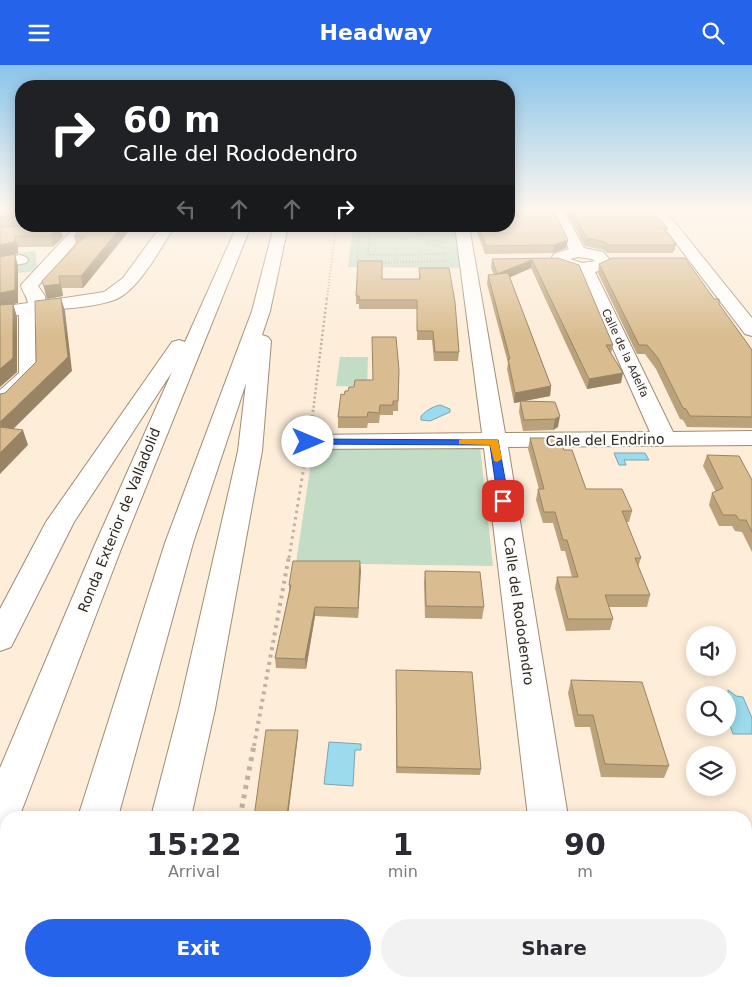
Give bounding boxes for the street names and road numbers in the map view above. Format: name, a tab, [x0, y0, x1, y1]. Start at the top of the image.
street label: Calle de la Adelfa	[599, 307, 651, 399]
street label: Ronda Exterior de Valladolid	[75, 425, 163, 615]
street label: Calle del Endrino	[546, 431, 664, 449]
street label: Calle del Rododendro	[501, 536, 537, 686]

